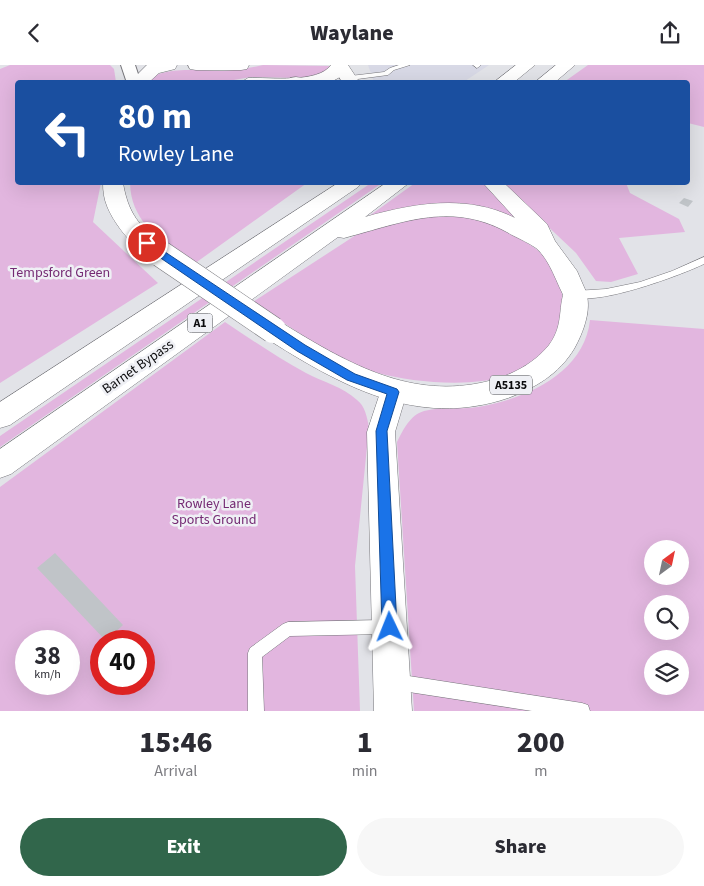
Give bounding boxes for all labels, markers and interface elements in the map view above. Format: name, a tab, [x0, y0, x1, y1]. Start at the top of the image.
text: Waylane	[310, 17, 394, 49]
icon: back	[20, 19, 48, 47]
icon: share	[656, 19, 684, 47]
text: 80 m	[118, 92, 192, 142]
icon: left	[35, 100, 100, 165]
text: Rowley Lane	[118, 138, 234, 170]
pin	[126, 222, 168, 264]
icon: arrive	[133, 229, 161, 257]
park label: Tempsford Green	[10, 263, 110, 283]
road number: A1	[188, 313, 212, 333]
street label: Barnet Bypass	[98, 335, 178, 399]
road number: A5135	[490, 375, 532, 395]
park label: Rowley Lane Sports Ground	[172, 494, 256, 530]
north arrow	[644, 540, 689, 585]
map controls	[644, 540, 689, 695]
button: search	[644, 595, 689, 640]
position arrow	[363, 600, 415, 652]
speed limit sign: 40	[90, 630, 155, 695]
text: 38	[34, 638, 61, 674]
button: layers	[644, 650, 689, 695]
text: km/h	[34, 666, 61, 683]
text: 15:46	[139, 721, 213, 764]
text: 1	[357, 721, 373, 764]
text: 200	[517, 721, 565, 764]
text: Arrival	[154, 760, 197, 782]
text: min	[352, 760, 378, 782]
text: m	[534, 760, 547, 782]
button: Exit	[20, 818, 347, 876]
button: Share	[357, 818, 684, 876]

